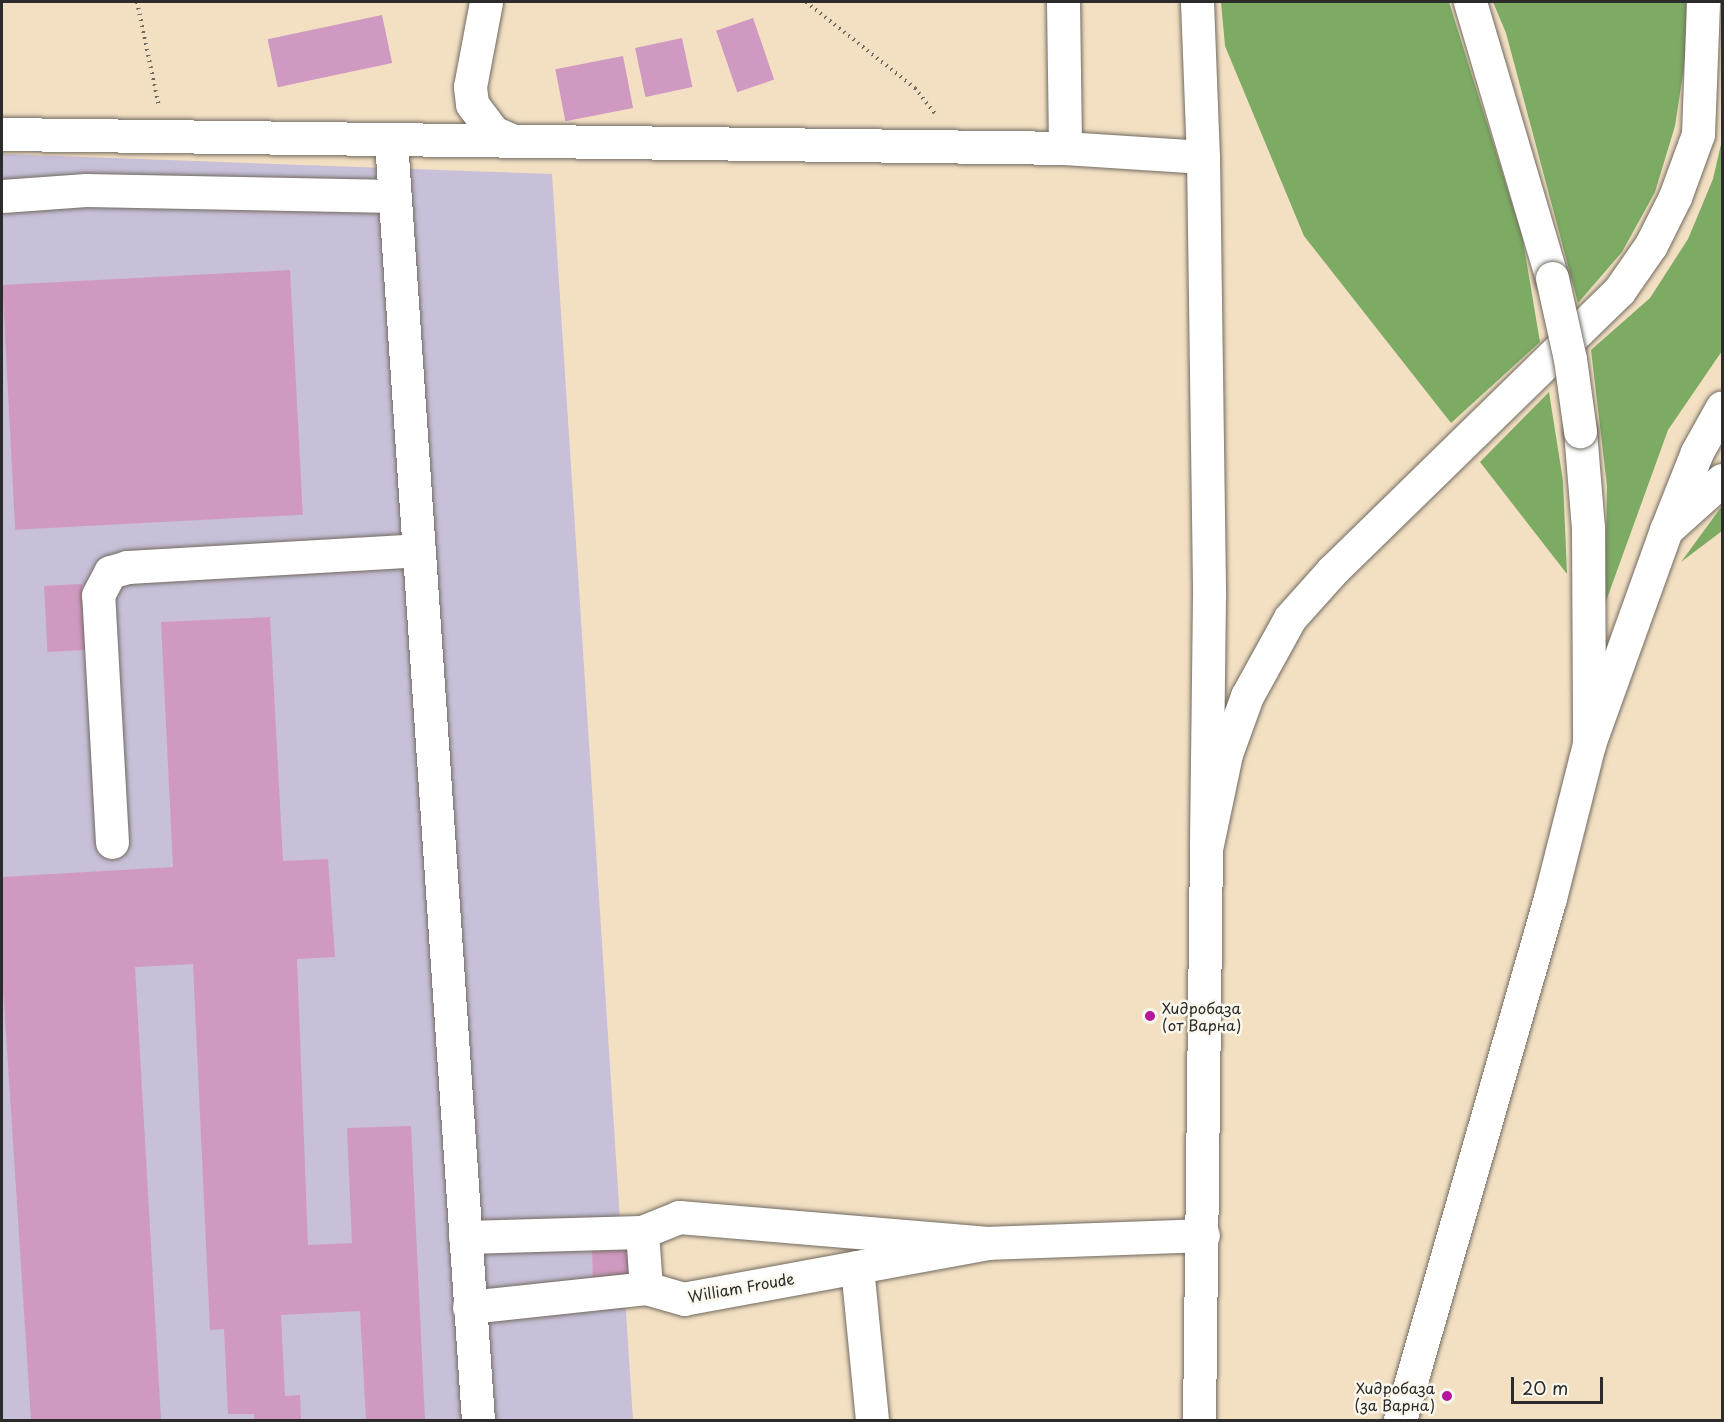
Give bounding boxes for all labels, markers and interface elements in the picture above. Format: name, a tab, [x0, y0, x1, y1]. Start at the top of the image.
place label: Хидробаза (от Варна)	[1162, 998, 1241, 1033]
marker: Хидробаза (от Варна)	[1143, 1009, 1157, 1023]
street label: William Froude	[686, 1269, 796, 1305]
scale bar	[1514, 1365, 1606, 1403]
text: 20 m	[1522, 1374, 1568, 1401]
place label: Хидробаза (за Варна)	[1354, 1378, 1435, 1413]
marker: Хидробаза (за Варна)	[1440, 1389, 1454, 1403]

